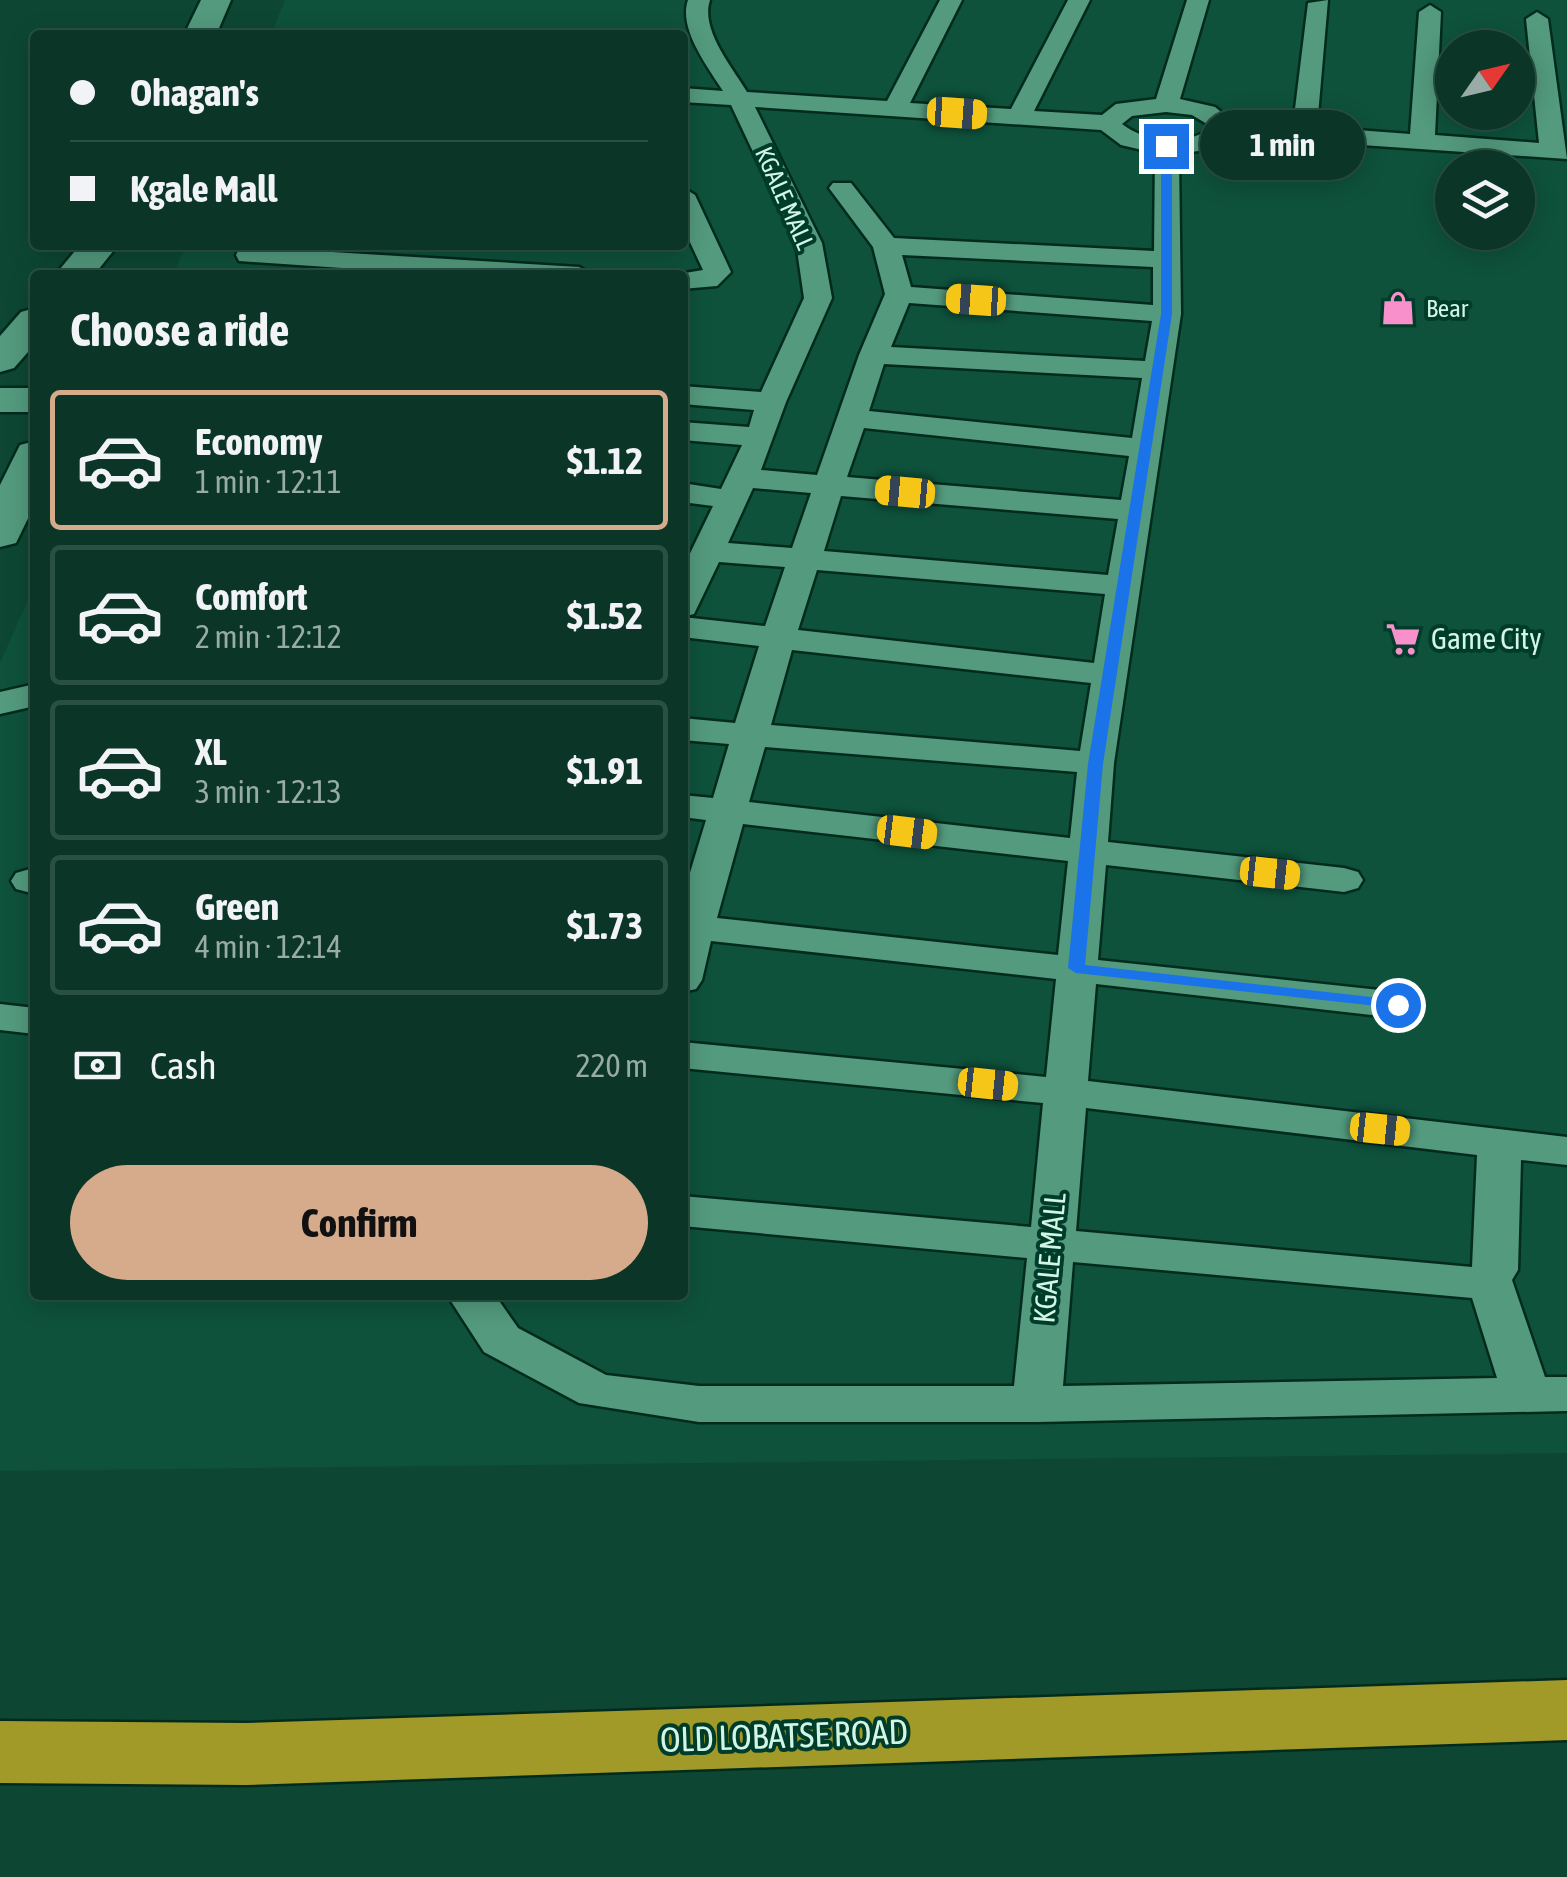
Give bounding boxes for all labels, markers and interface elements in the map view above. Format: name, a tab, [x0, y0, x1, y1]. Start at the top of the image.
north arrow	[1435, 30, 1535, 130]
map controls	[1435, 30, 1535, 250]
text: Ohagan's	[130, 71, 259, 114]
car	[926, 96, 988, 130]
callout: 1 min	[1201, 111, 1366, 181]
route end	[1144, 124, 1189, 169]
text: 1 min	[1250, 126, 1315, 163]
street label: KGALE MALL	[750, 142, 820, 254]
button: layers	[1435, 150, 1535, 250]
text: Kgale Mall	[130, 167, 277, 210]
car	[945, 283, 1007, 317]
shop icon: Bear	[1379, 289, 1417, 327]
place label: Bear	[1426, 294, 1469, 322]
text: Choose a ride	[70, 304, 289, 356]
icon: car	[75, 415, 165, 505]
text: Economy	[195, 420, 322, 463]
text: $1.12	[567, 439, 643, 482]
text: 1 min · 12:11	[195, 463, 342, 500]
car	[874, 474, 936, 510]
icon: car	[75, 570, 165, 660]
text: Comfort	[195, 575, 307, 618]
text: $1.52	[567, 594, 643, 637]
text: 2 min · 12:12	[195, 618, 342, 655]
supermarket icon: Game City	[1384, 620, 1422, 658]
place label: Game City	[1431, 621, 1542, 655]
icon: car	[75, 725, 165, 815]
text: XL	[195, 730, 227, 773]
text: $1.91	[567, 749, 643, 792]
text: 3 min · 12:13	[195, 773, 342, 810]
car	[875, 813, 939, 851]
car	[1239, 855, 1301, 891]
icon: car	[75, 880, 165, 970]
text: Green	[195, 885, 279, 928]
text: $1.73	[567, 904, 643, 947]
text: 4 min · 12:14	[195, 928, 342, 965]
route start	[1376, 983, 1421, 1028]
icon: cash	[70, 1038, 125, 1093]
text: Cash	[150, 1044, 217, 1087]
text: 220 m	[575, 1047, 648, 1084]
car	[957, 1066, 1019, 1102]
car	[1349, 1111, 1411, 1147]
button: Confirm	[70, 1165, 648, 1280]
street label: KGALE MALL	[1026, 1191, 1072, 1325]
street label: OLD LOBATSE ROAD	[659, 1711, 909, 1759]

